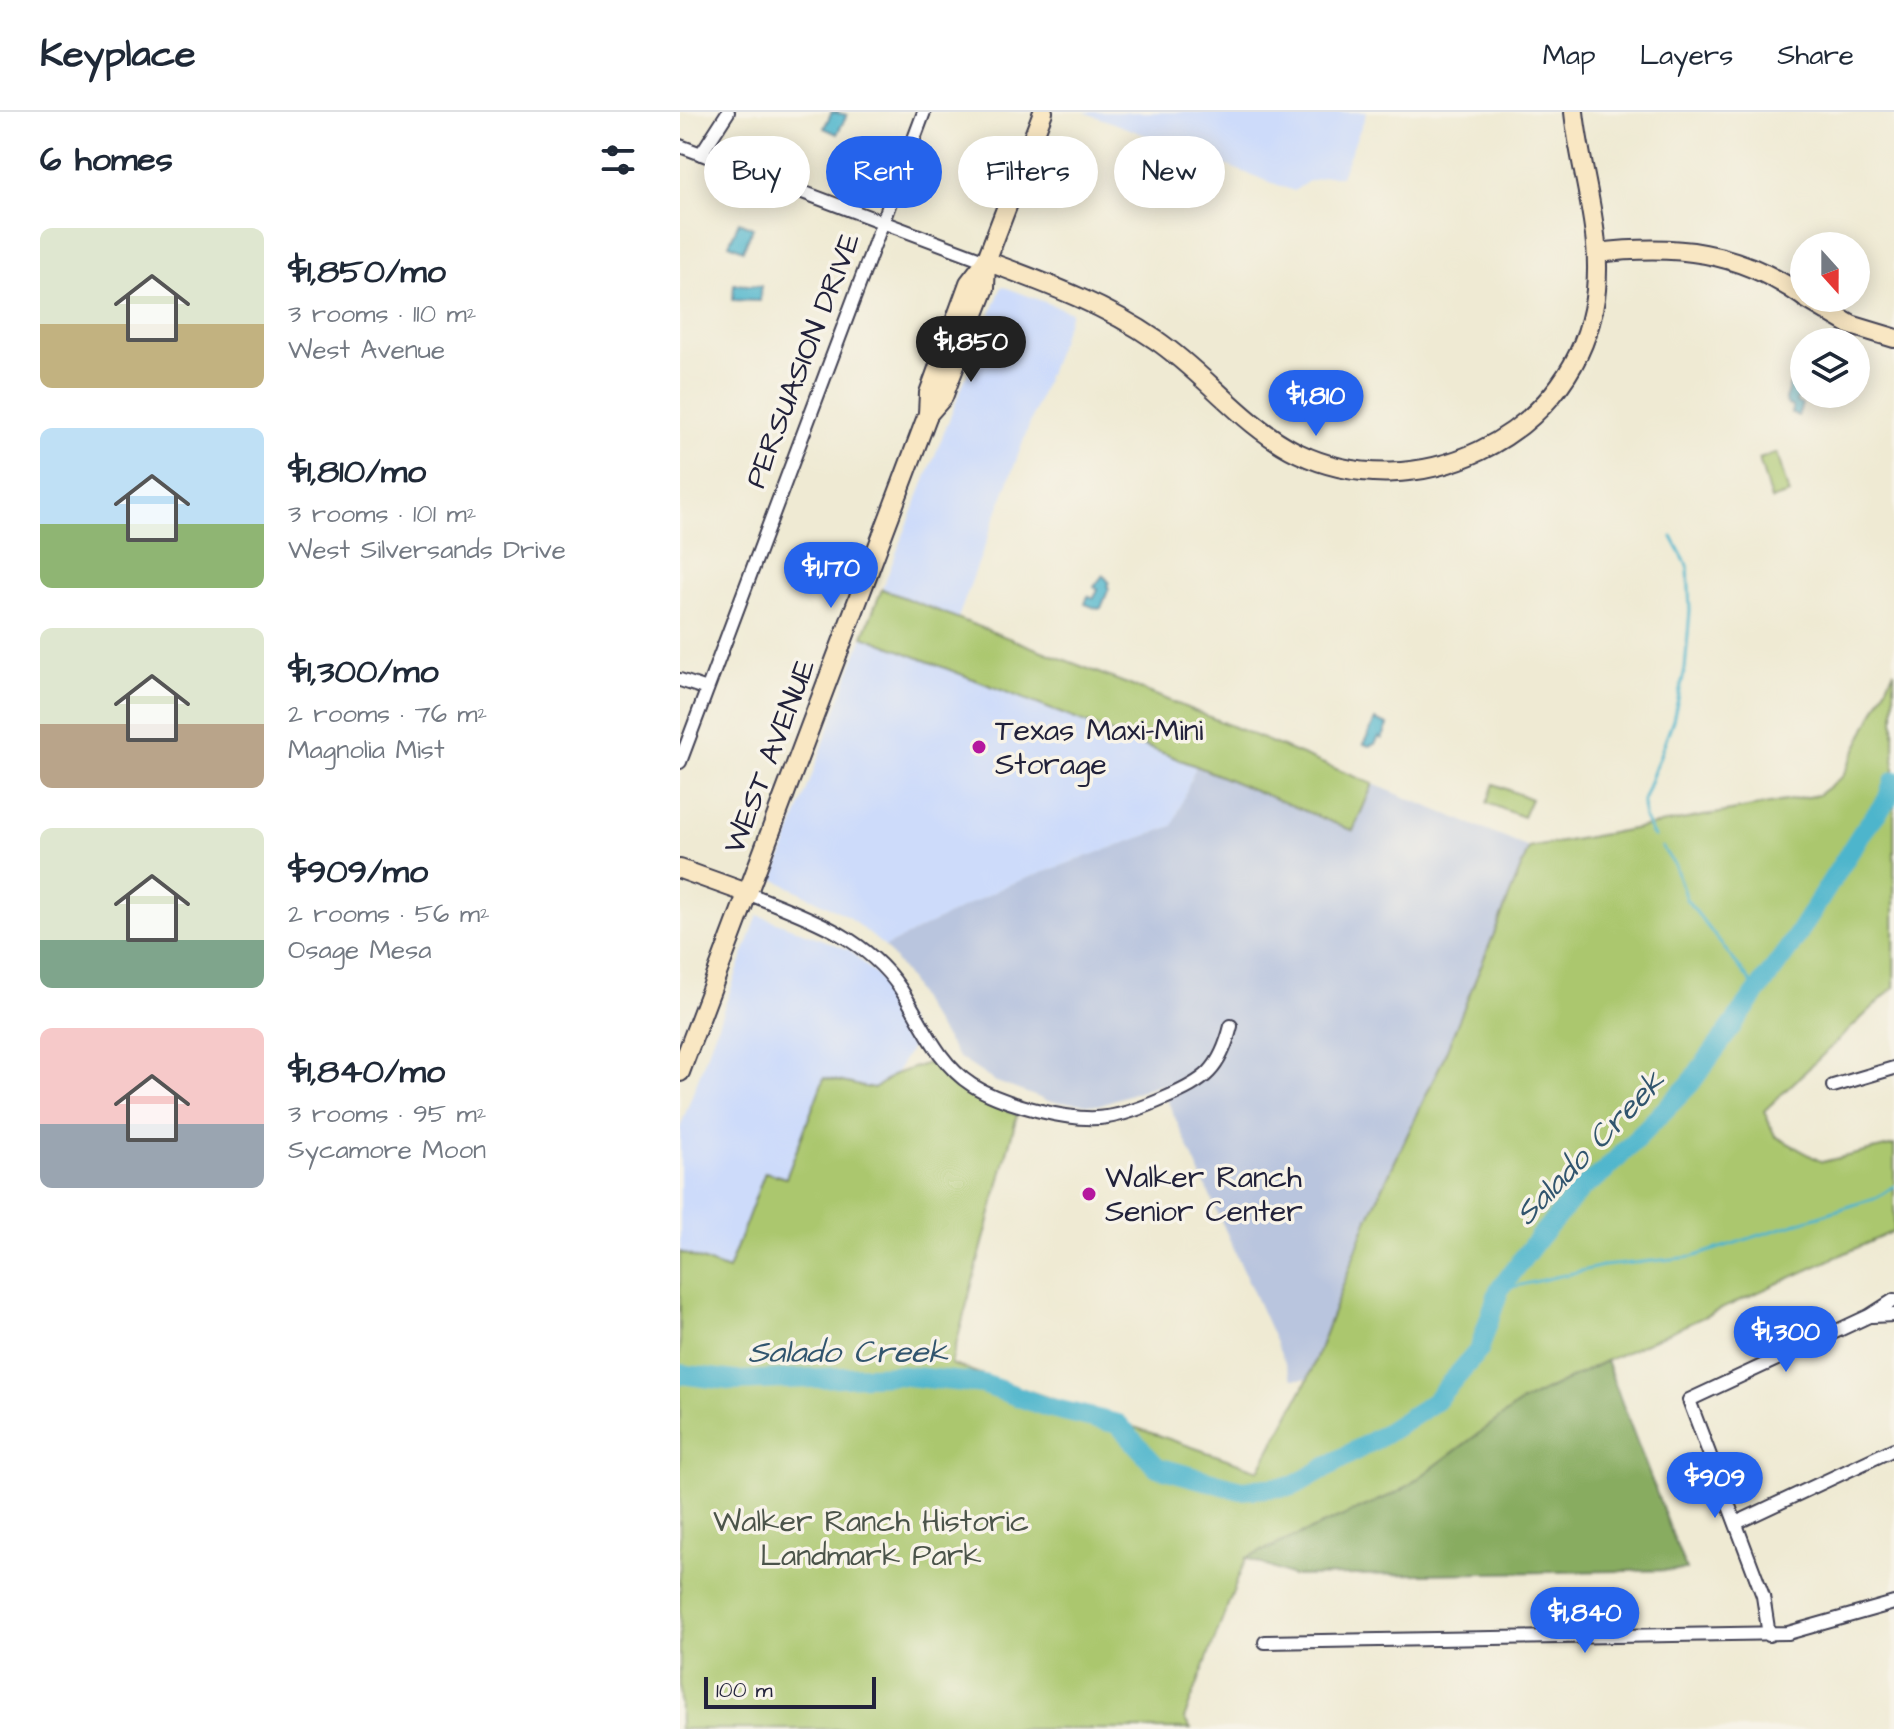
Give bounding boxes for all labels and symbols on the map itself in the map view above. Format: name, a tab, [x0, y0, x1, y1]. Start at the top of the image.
street label: PERSUASION DRIVE	[735, 226, 871, 494]
north arrow	[1790, 232, 1870, 312]
pin: $1,850	[906, 316, 1036, 384]
pin: $1,810	[1251, 370, 1381, 438]
pin: $1,170	[766, 542, 896, 610]
street label: WEST AVENUE	[714, 653, 826, 860]
place label: Texas Maxi-Mini Storage	[995, 710, 1204, 787]
marker: Texas Maxi-Mini Storage	[970, 738, 988, 756]
water label: Salado Creek	[1504, 1060, 1677, 1236]
place label: Walker Ranch Senior Center	[1105, 1157, 1303, 1233]
marker: Walker Ranch Senior Center	[1080, 1185, 1098, 1203]
pin: $1,300	[1721, 1306, 1851, 1374]
water label: Salado Creek	[748, 1330, 949, 1375]
pin: $909	[1668, 1452, 1762, 1520]
park label: Walker Ranch Historic Landmark Park	[713, 1501, 1029, 1577]
pin: $1,840	[1520, 1587, 1650, 1655]
scale bar	[704, 1673, 876, 1709]

